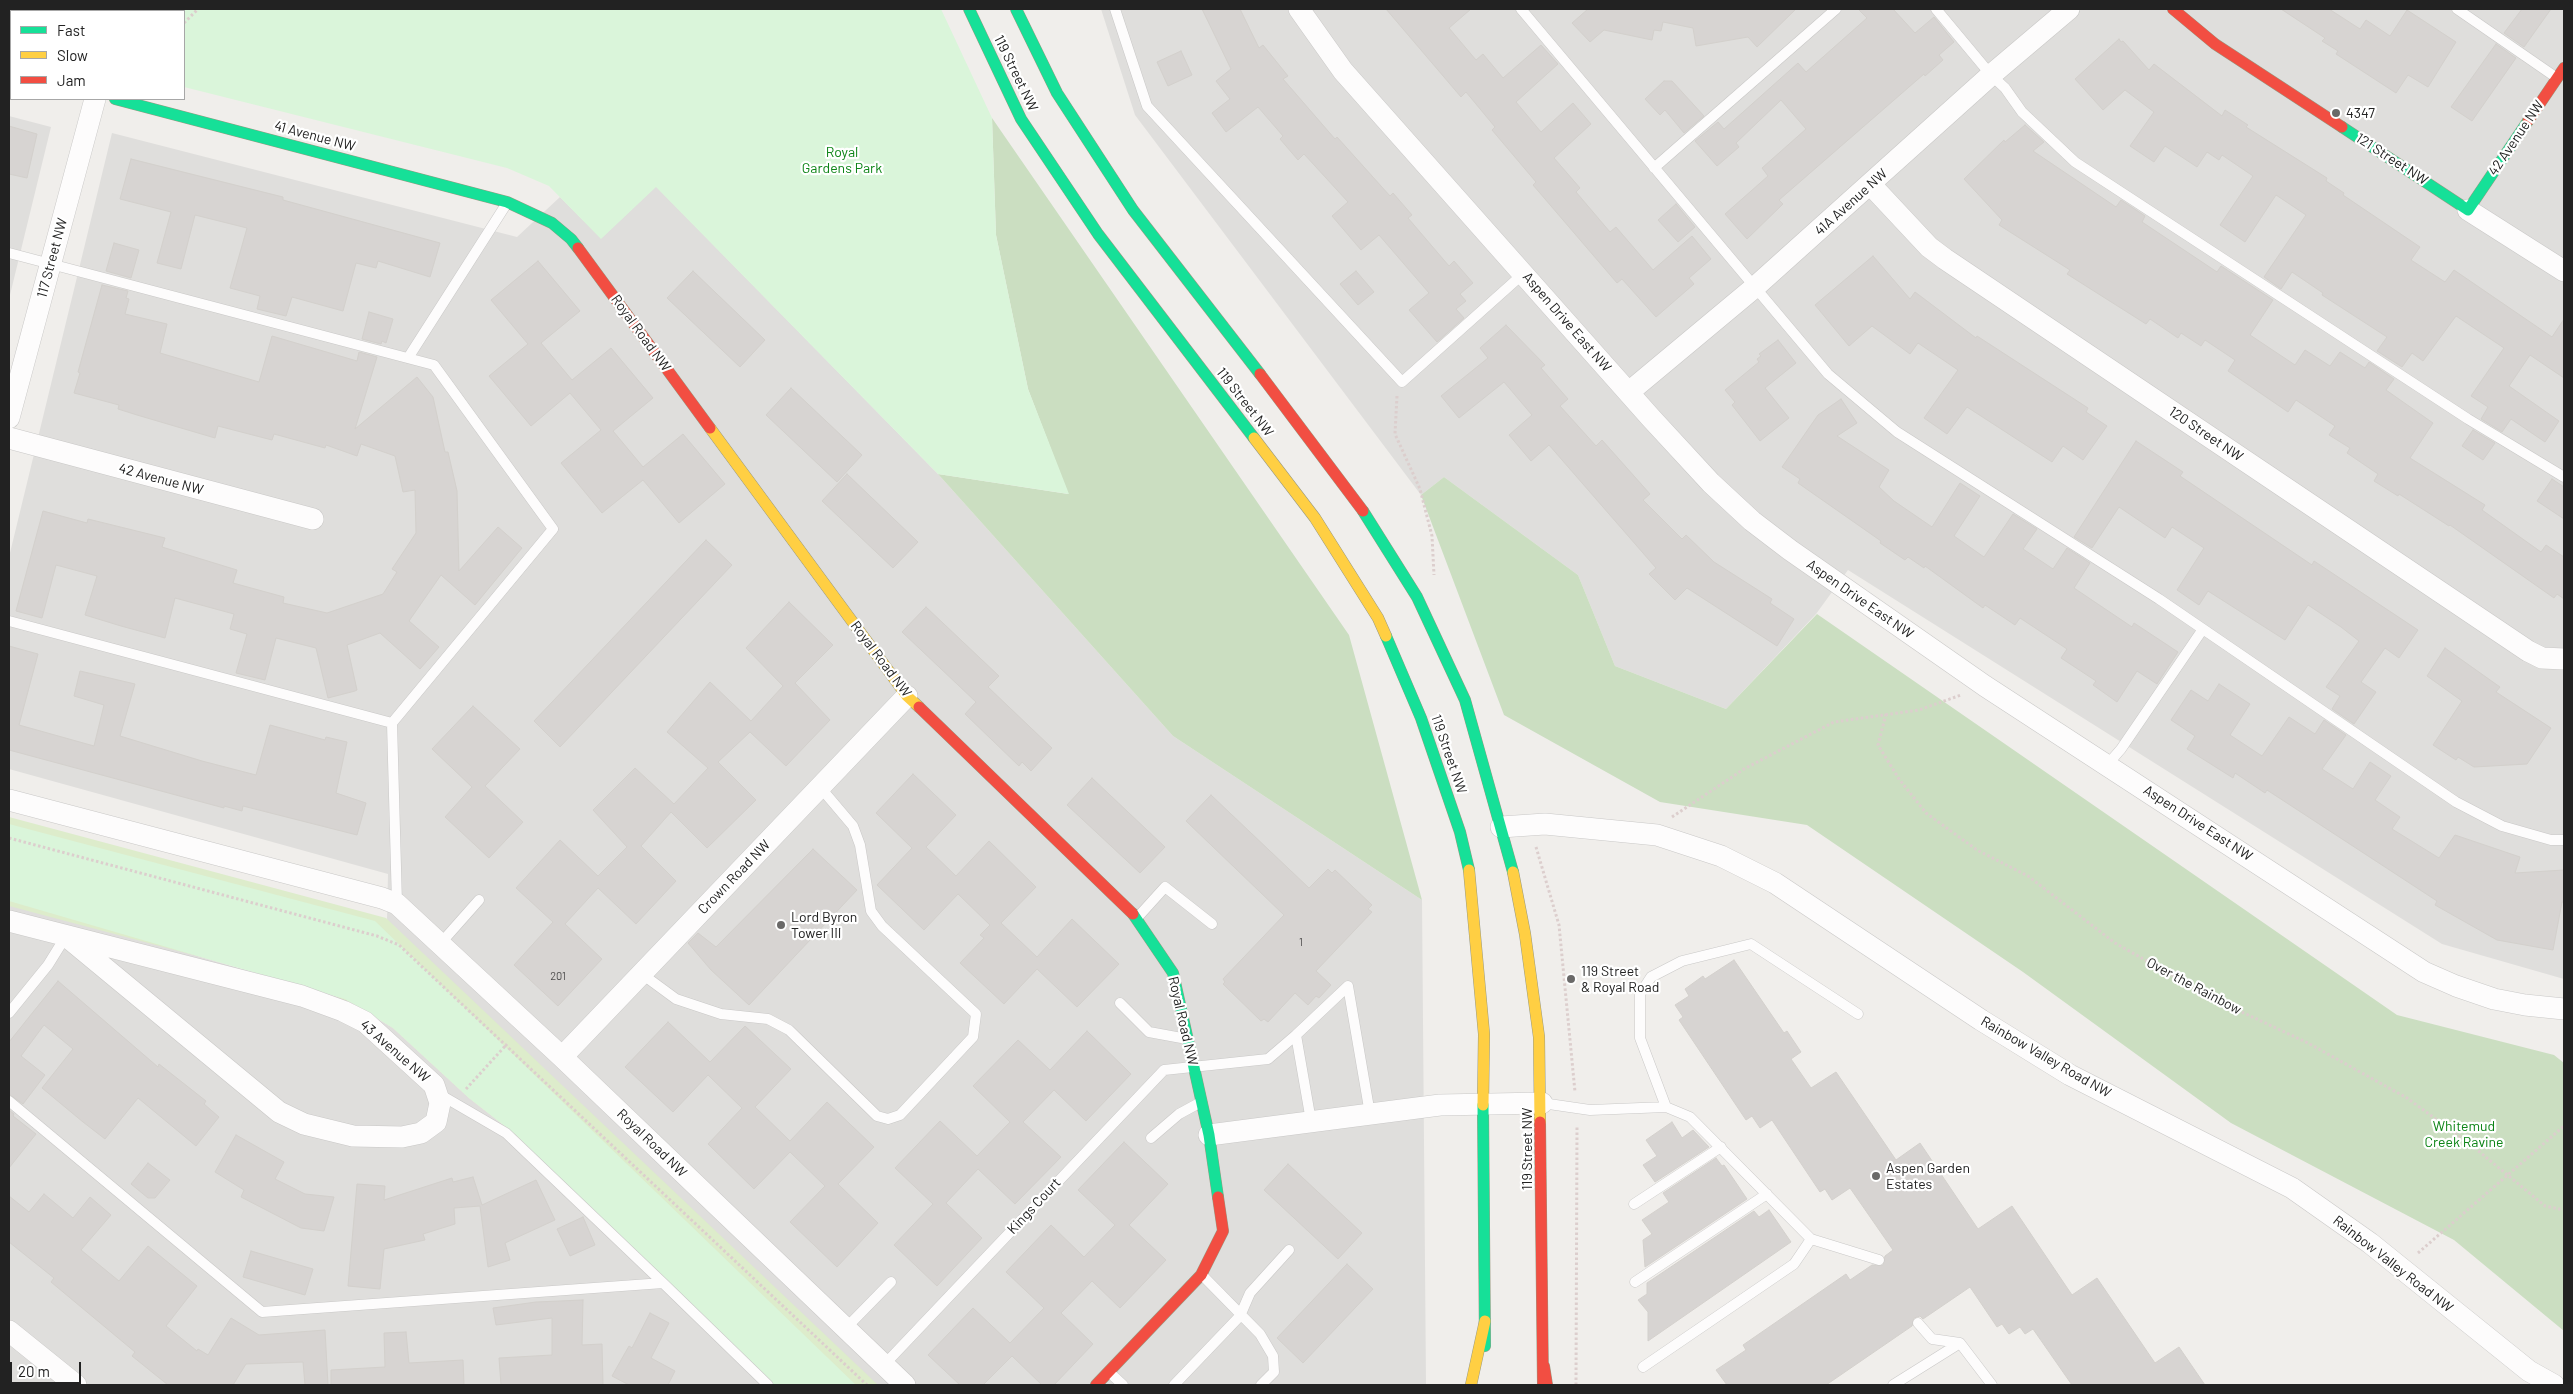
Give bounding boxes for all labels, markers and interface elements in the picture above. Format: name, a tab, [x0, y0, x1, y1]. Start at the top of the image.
legend	[10, 10, 185, 100]
text: Fast	[57, 21, 85, 39]
street label: 119 Street NW	[990, 32, 1042, 114]
text: Slow	[57, 46, 88, 64]
text: Jam	[57, 71, 86, 89]
street label: 42 Avenue NW	[2485, 97, 2547, 179]
place label: 4347	[2346, 105, 2375, 121]
marker: 4347	[2330, 107, 2342, 119]
street label: 41 Avenue NW	[273, 117, 357, 155]
street label: 121 Street NW	[2353, 129, 2431, 189]
park label: Royal Gardens Park	[802, 144, 882, 176]
street label: 41A Avenue NW	[1811, 165, 1891, 239]
street label: 117 Street NW	[33, 216, 71, 300]
street label: Aspen Drive East NW	[1519, 269, 1615, 375]
street label: Royal Road NW	[608, 291, 674, 375]
street label: 119 Street NW	[1213, 364, 1277, 440]
street label: 120 Street NW	[2166, 403, 2246, 465]
street label: 42 Avenue NW	[117, 460, 205, 498]
street label: Aspen Drive East NW	[1803, 556, 1917, 642]
street label: Royal Road NW	[847, 618, 915, 700]
street label: 119 Street NW	[1428, 712, 1470, 796]
street label: Aspen Drive East NW	[2140, 781, 2256, 865]
street label: Crown Road NW	[694, 836, 774, 918]
place label: Lord Byron Tower III	[791, 909, 857, 942]
marker: Lord Byron Tower III	[775, 919, 787, 931]
house number: 1	[1299, 935, 1303, 949]
street label: Over the Rainbow	[2144, 954, 2244, 1018]
place label: 119 Street & Royal Road	[1581, 963, 1659, 996]
house number: 201	[550, 969, 566, 983]
marker: 119 Street & Royal Road	[1565, 973, 1577, 985]
street label: Royal Road NW	[1165, 975, 1201, 1067]
street label: Rainbow Valley Road NW	[1978, 1013, 2114, 1101]
street label: 43 Avenue NW	[357, 1016, 433, 1086]
street label: Royal Road NW	[613, 1105, 691, 1181]
street label: 119 Street NW	[1519, 1108, 1535, 1190]
park label: Whitemud Creek Ravine	[2424, 1118, 2504, 1150]
place label: Aspen Garden Estates	[1886, 1160, 1970, 1192]
marker: Aspen Garden Estates	[1870, 1170, 1882, 1182]
street label: Kings Court	[1004, 1174, 1064, 1238]
street label: Rainbow Valley Road NW	[2330, 1212, 2456, 1316]
scale bar	[12, 1352, 84, 1384]
text: 20 m	[18, 1362, 50, 1380]

